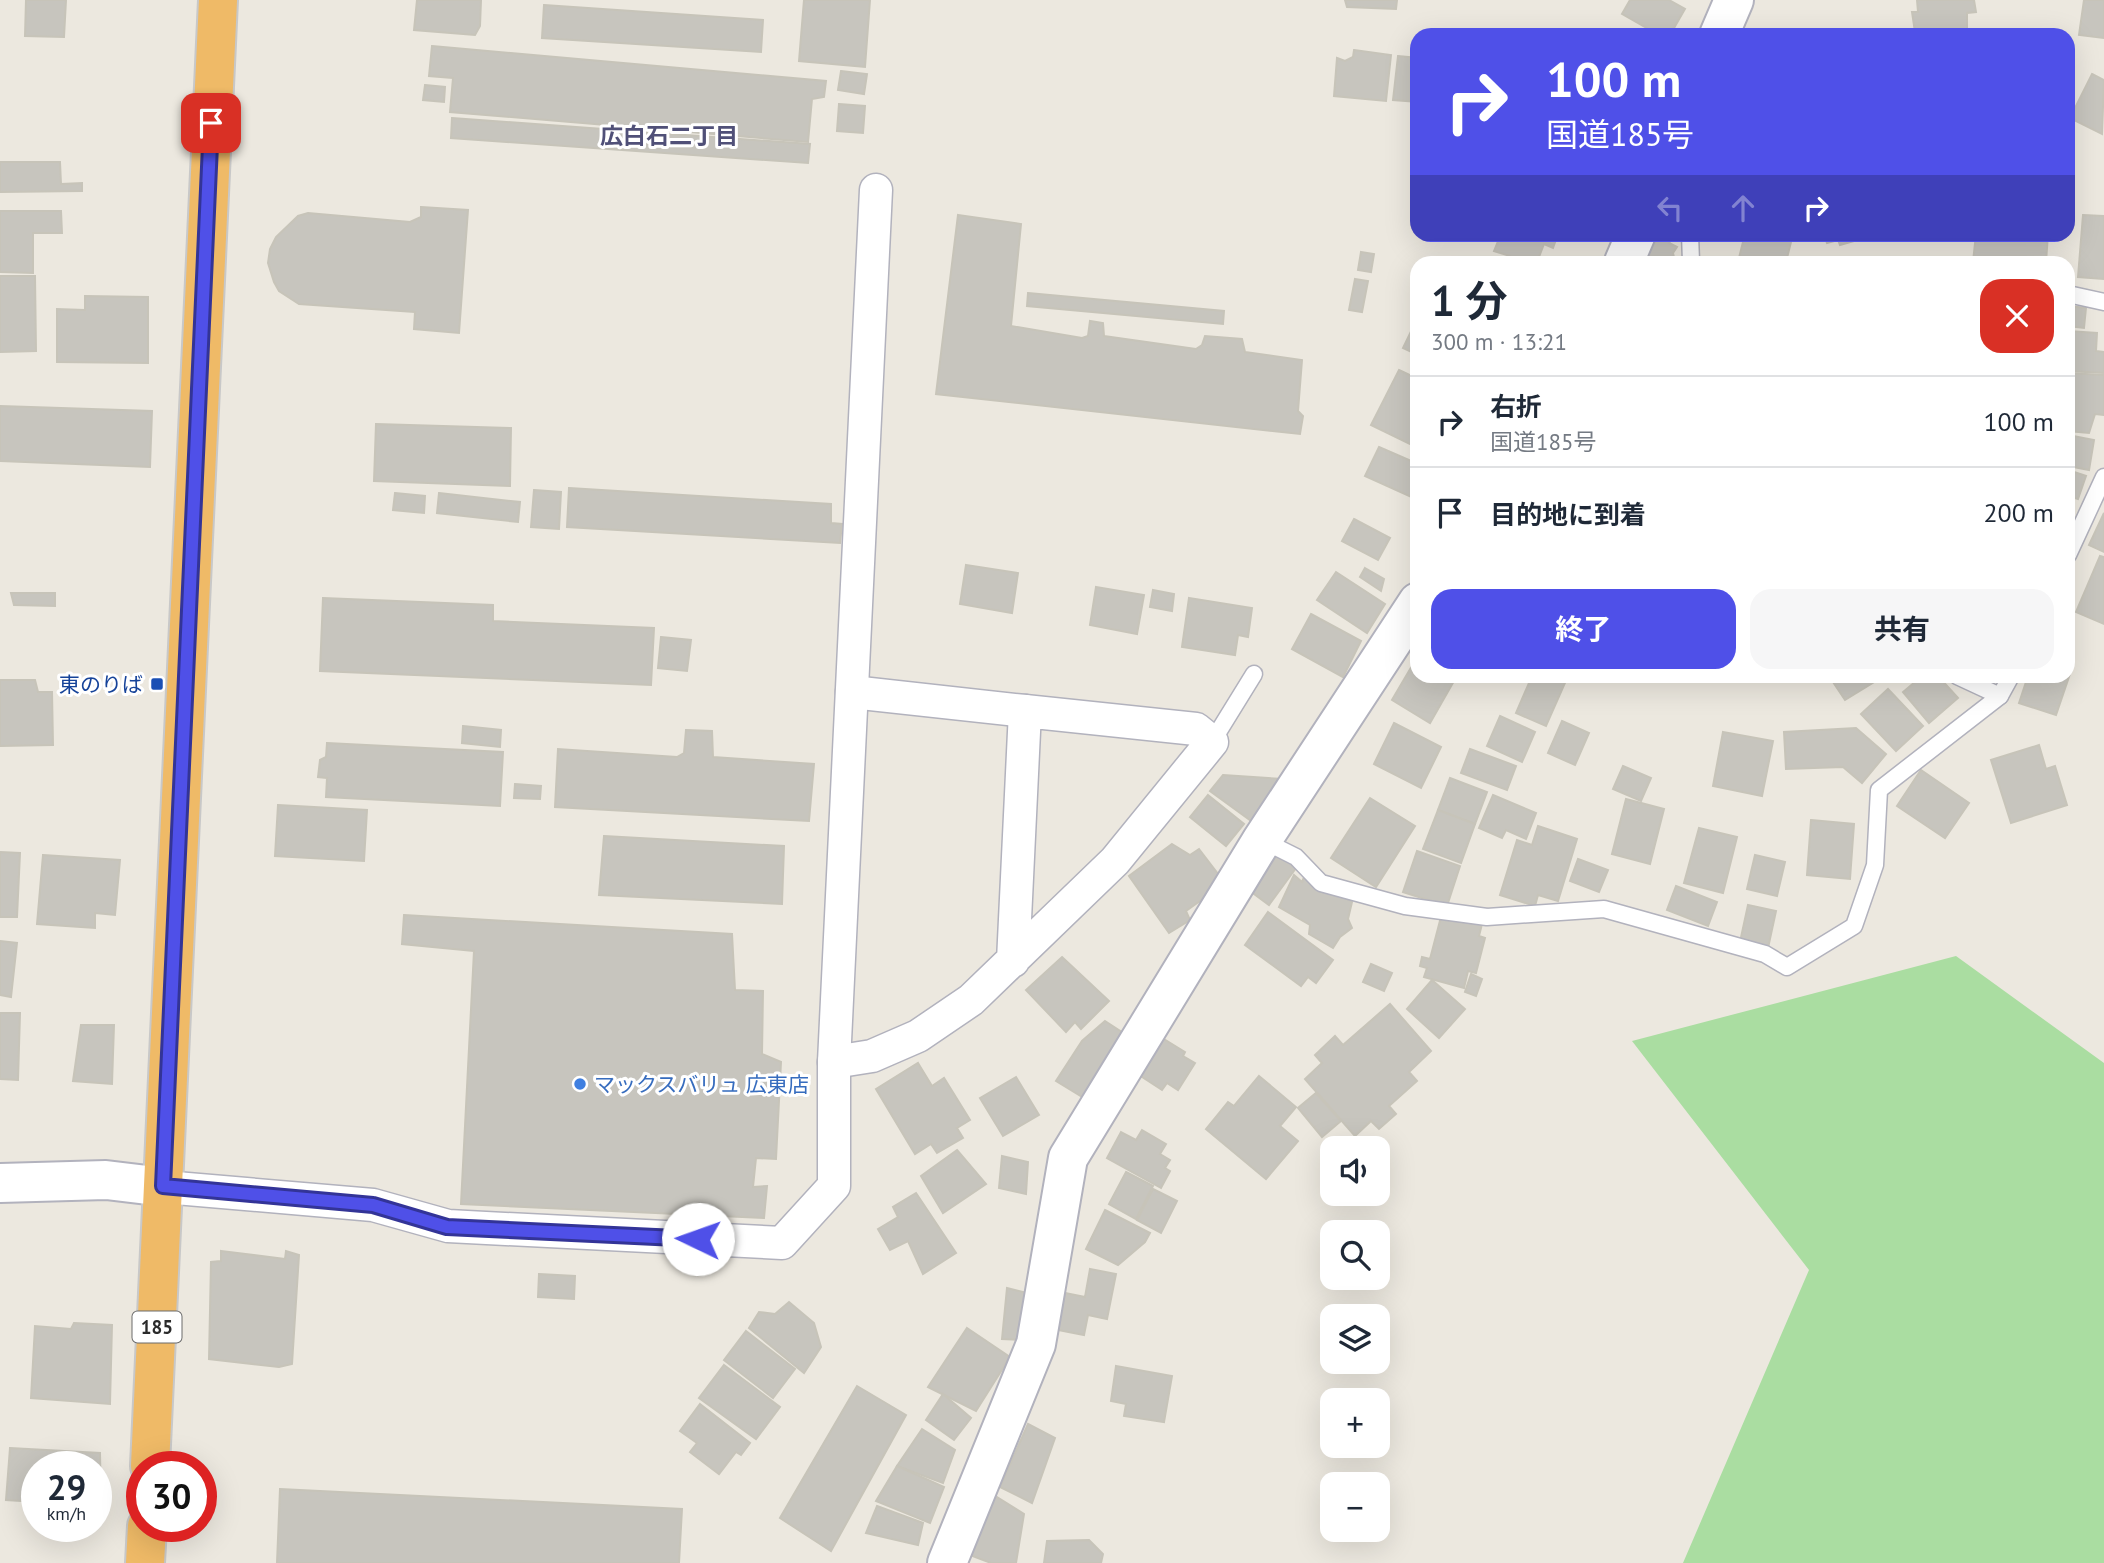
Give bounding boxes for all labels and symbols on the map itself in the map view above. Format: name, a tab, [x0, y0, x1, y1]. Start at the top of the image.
pin	[181, 93, 241, 153]
district label: 広白石二丁目	[600, 121, 738, 150]
place label: 東のりば	[59, 671, 143, 698]
marker: 東のりば	[149, 676, 165, 692]
place label: マックスバリュ 広東店	[594, 1071, 809, 1098]
marker: マックスバリュ 広東店	[572, 1076, 588, 1092]
position arrow	[661, 1202, 735, 1276]
road number: 185	[132, 1312, 182, 1343]
speed limit sign: 30	[126, 1451, 217, 1542]

